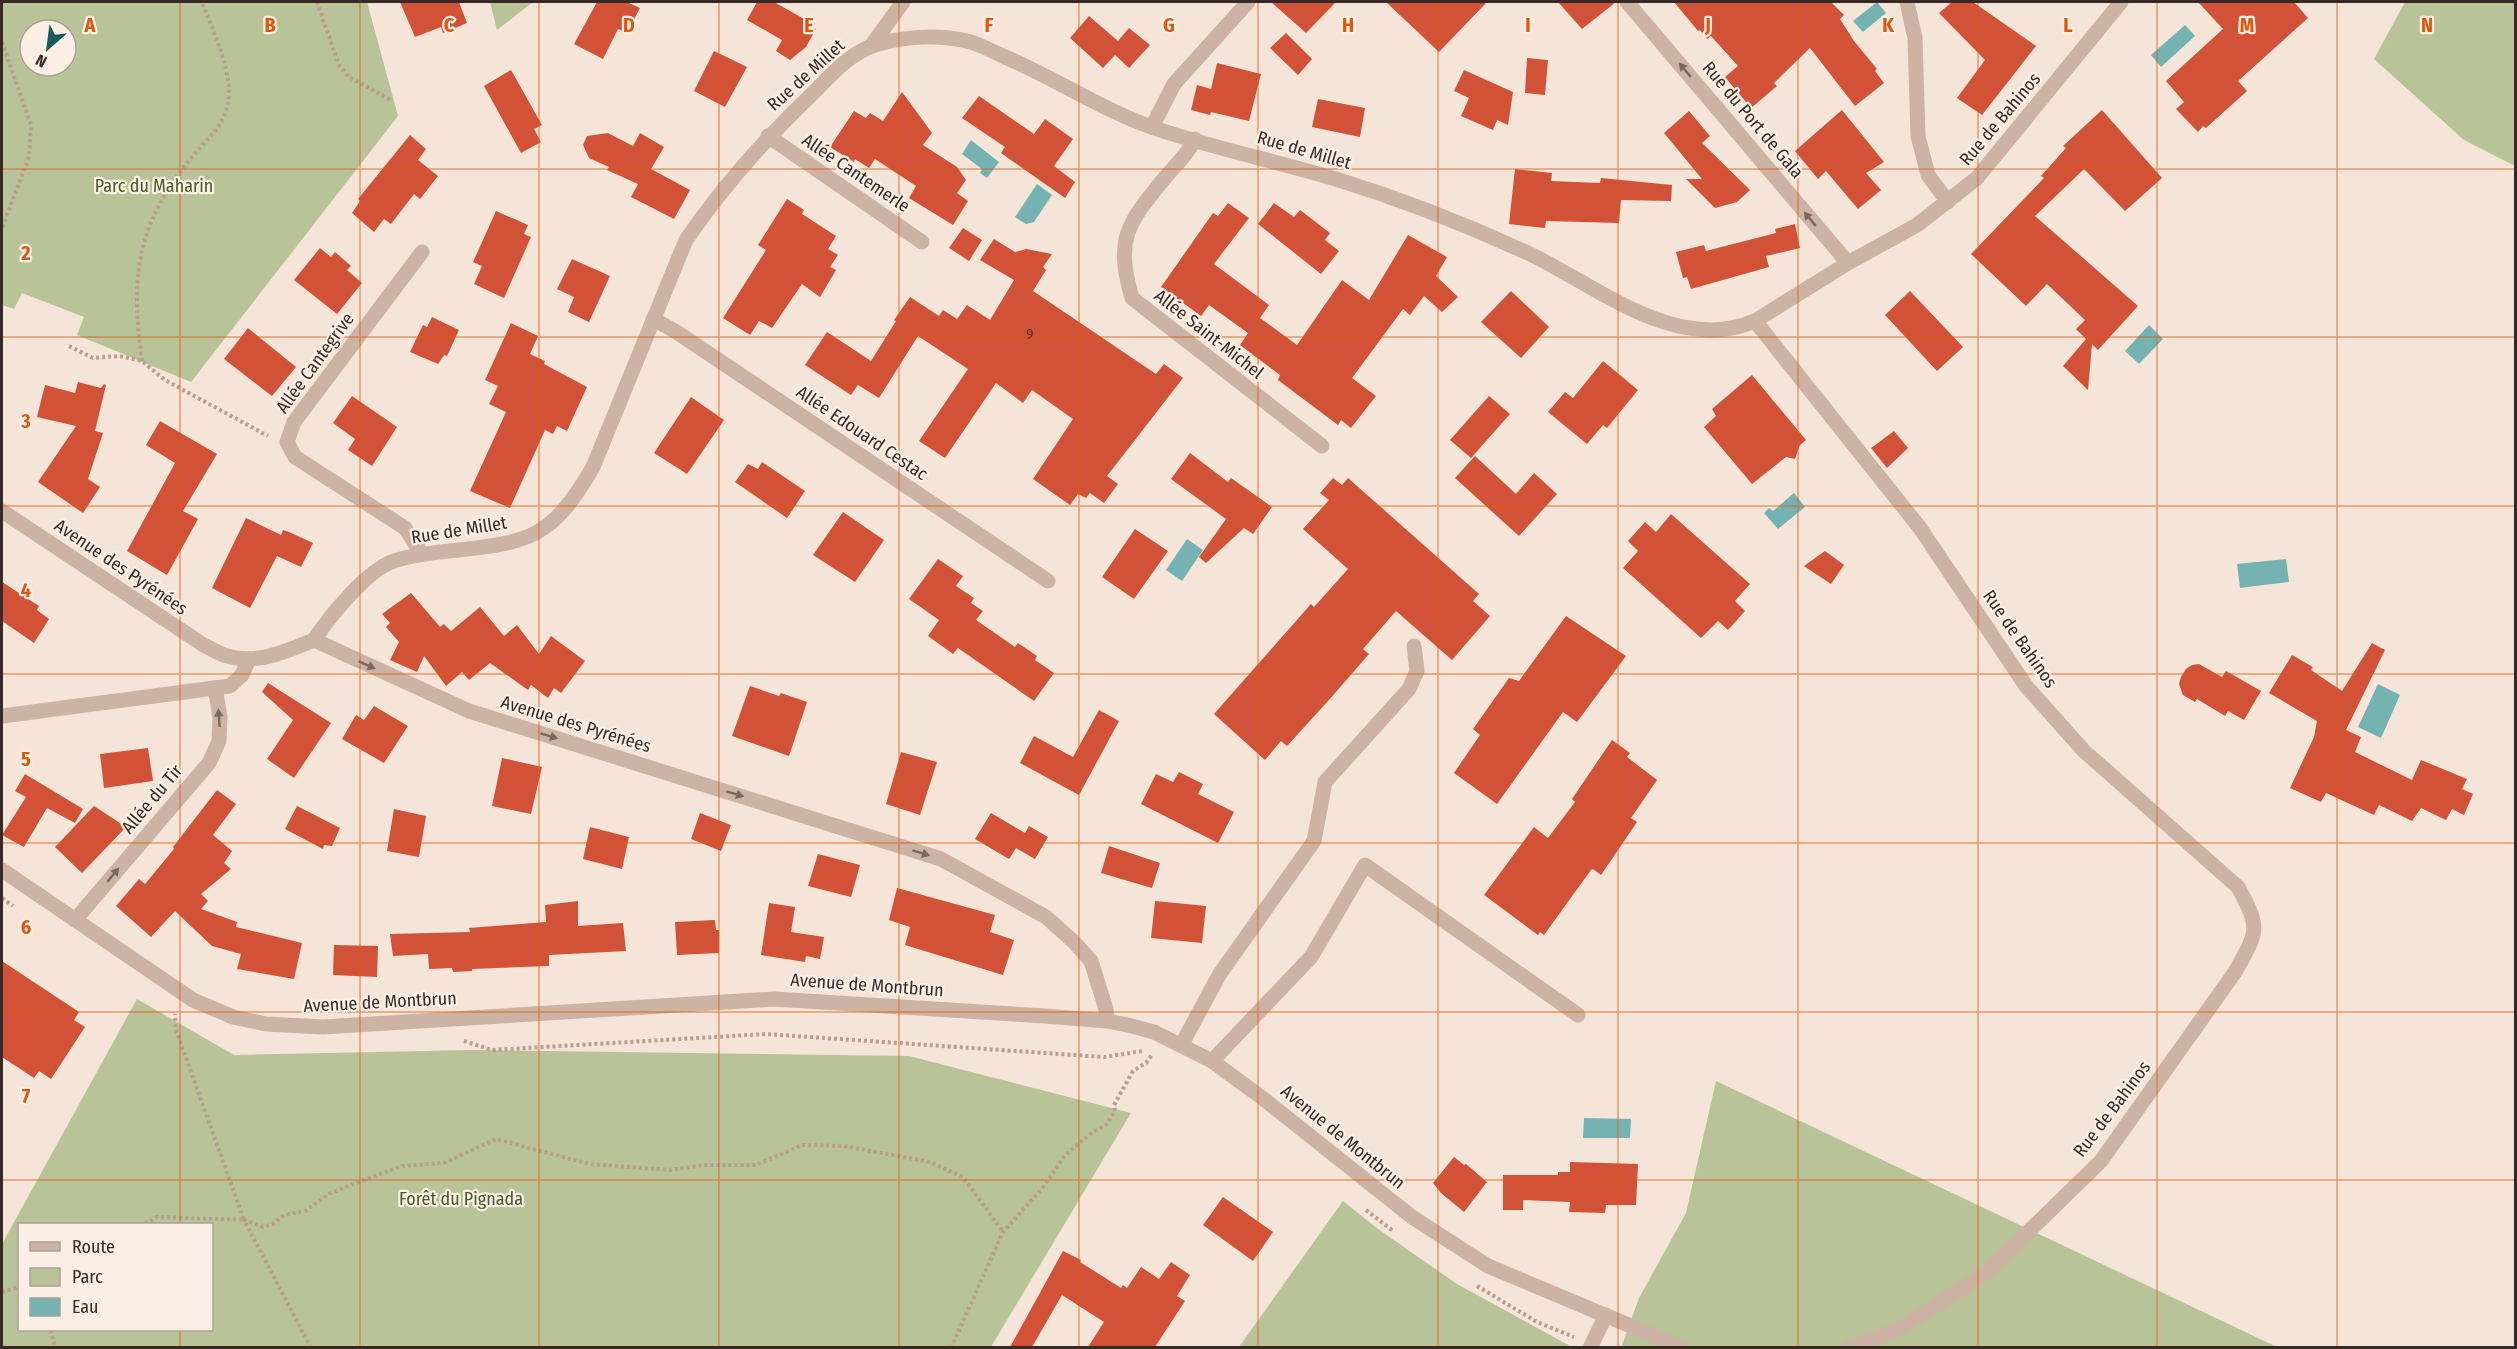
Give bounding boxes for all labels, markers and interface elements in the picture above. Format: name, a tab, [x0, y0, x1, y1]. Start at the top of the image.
text: A	[84, 13, 97, 37]
text: B	[264, 13, 276, 37]
text: C	[444, 13, 455, 37]
text: D	[623, 13, 635, 37]
text: E	[804, 13, 814, 37]
text: F	[985, 13, 994, 37]
text: G	[1163, 13, 1175, 37]
text: H	[1342, 13, 1354, 37]
text: I	[1525, 13, 1531, 37]
text: J	[1704, 13, 1711, 37]
text: K	[1882, 13, 1894, 37]
text: L	[2063, 13, 2073, 37]
text: M	[2240, 13, 2254, 37]
text: N	[2421, 13, 2433, 37]
north arrow	[18, 18, 78, 78]
street label: Rue de Millet	[763, 34, 849, 116]
text: N	[32, 50, 50, 71]
street label: Rue du Port de Gala	[1698, 57, 1808, 183]
one-way arrow	[1678, 62, 1691, 78]
street label: Rue de Bahinos	[1955, 68, 2045, 170]
street label: Rue de Millet	[1255, 126, 1354, 174]
street label: Allée Cantemerle	[798, 129, 914, 217]
park label: Parc du Maharin	[95, 175, 213, 197]
one-way arrow	[1804, 211, 1817, 227]
text: 2	[20, 241, 31, 265]
street label: Allée Saint-Michel	[1150, 284, 1268, 384]
street label: Allée Cantegrive	[271, 308, 359, 418]
house number: 9	[1026, 325, 1034, 343]
street label: Allée Edouard Cestac	[792, 381, 932, 485]
text: 3	[20, 409, 31, 433]
street label: Rue de Millet	[410, 512, 509, 548]
street label: Avenue des Pyrénées	[50, 514, 192, 620]
text: 4	[21, 578, 31, 602]
street label: Rue de Bahinos	[1978, 586, 2062, 692]
one-way arrow	[359, 660, 377, 670]
street label: Avenue des Pyrénées	[498, 691, 654, 757]
one-way arrow	[214, 708, 224, 727]
one-way arrow	[540, 732, 558, 741]
text: 5	[21, 747, 31, 771]
street label: Allée du Tir	[117, 759, 188, 838]
one-way arrow	[726, 790, 744, 799]
one-way arrow	[912, 849, 930, 858]
one-way arrow	[107, 867, 120, 883]
text: 6	[21, 915, 31, 939]
street label: Avenue de Montbrun	[790, 969, 944, 1001]
street label: Avenue de Montbrun	[303, 987, 457, 1017]
street label: Rue de Bahinos	[2069, 1056, 2155, 1161]
street label: Avenue de Montbrun	[1276, 1080, 1410, 1194]
text: 7	[22, 1084, 31, 1108]
park label: Forêt du Pignada	[399, 1188, 523, 1210]
legend	[18, 1223, 213, 1331]
text: Route	[72, 1236, 115, 1258]
text: Parc	[72, 1266, 103, 1288]
text: Eau	[72, 1296, 98, 1318]

